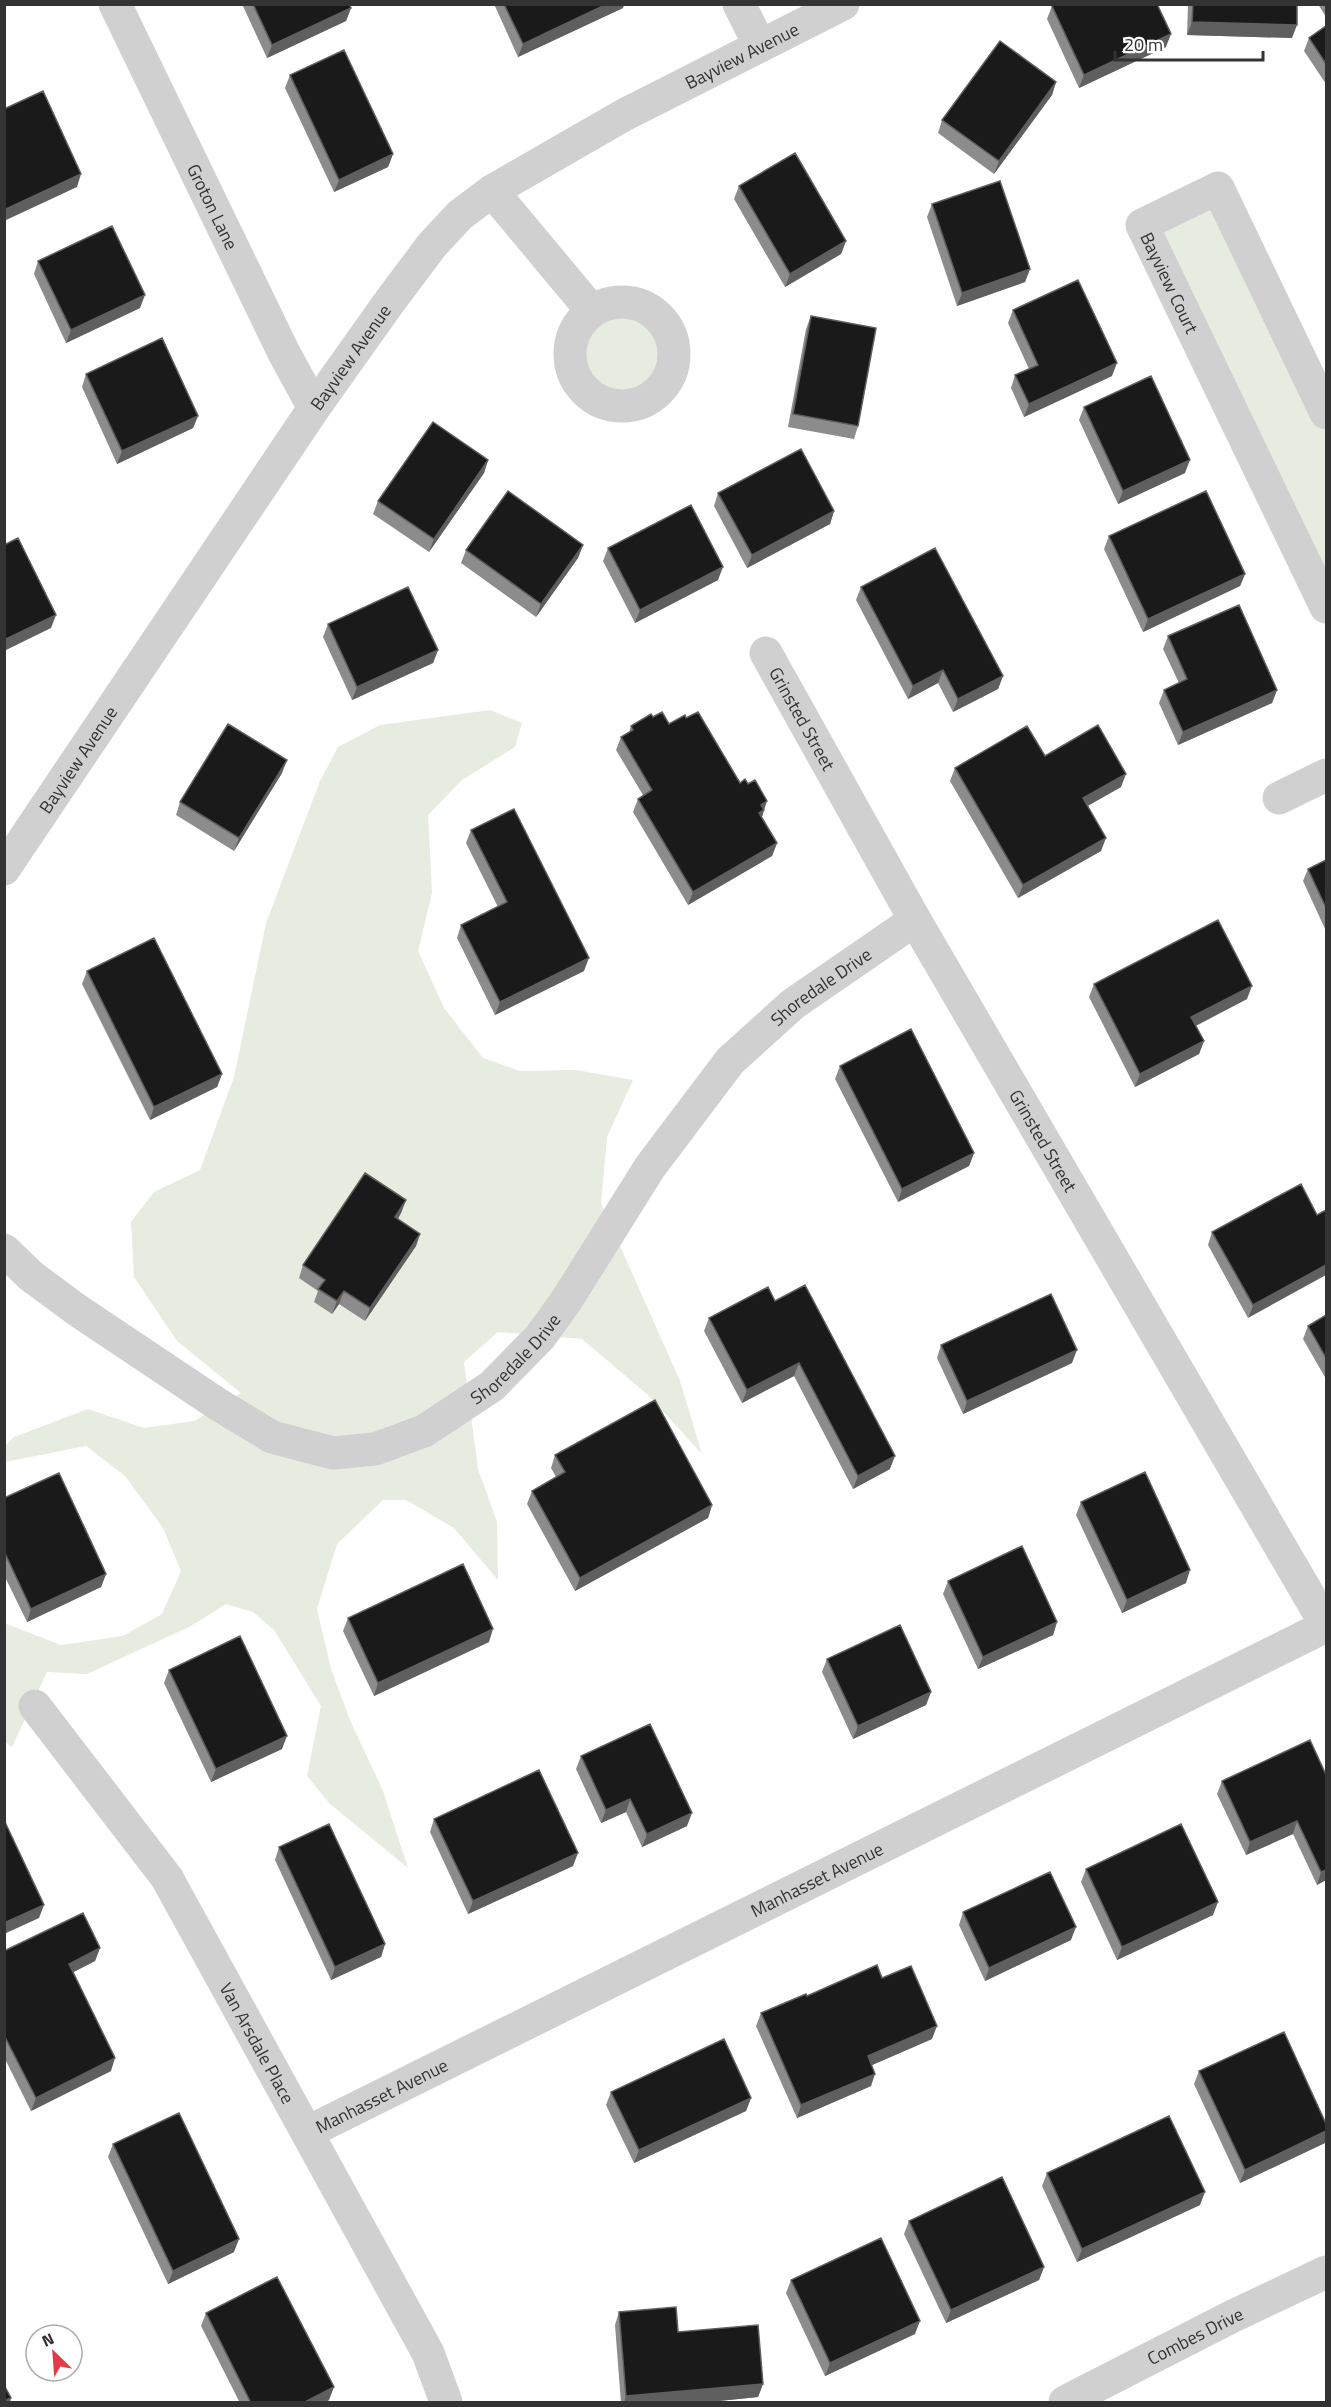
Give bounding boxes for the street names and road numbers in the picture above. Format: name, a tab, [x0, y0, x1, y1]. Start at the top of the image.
street label: Bayview Avenue	[680, 15, 803, 96]
street label: Groton Lane	[181, 159, 245, 254]
street label: Bayview Court	[1134, 227, 1206, 338]
street label: Bayview Avenue	[303, 299, 397, 416]
street label: Grinsted Street	[763, 662, 843, 776]
street label: Bayview Avenue	[32, 700, 124, 819]
street label: Shoredale Drive	[764, 941, 877, 1032]
street label: Grinsted Street	[1003, 1084, 1084, 1197]
street label: Shoredale Drive	[464, 1308, 567, 1411]
street label: Manhasset Avenue	[746, 1835, 888, 1924]
street label: Van Arsdale Place	[213, 1977, 302, 2108]
street label: Manhasset Avenue	[311, 2051, 452, 2140]
street label: Combes Drive	[1142, 2300, 1247, 2371]

